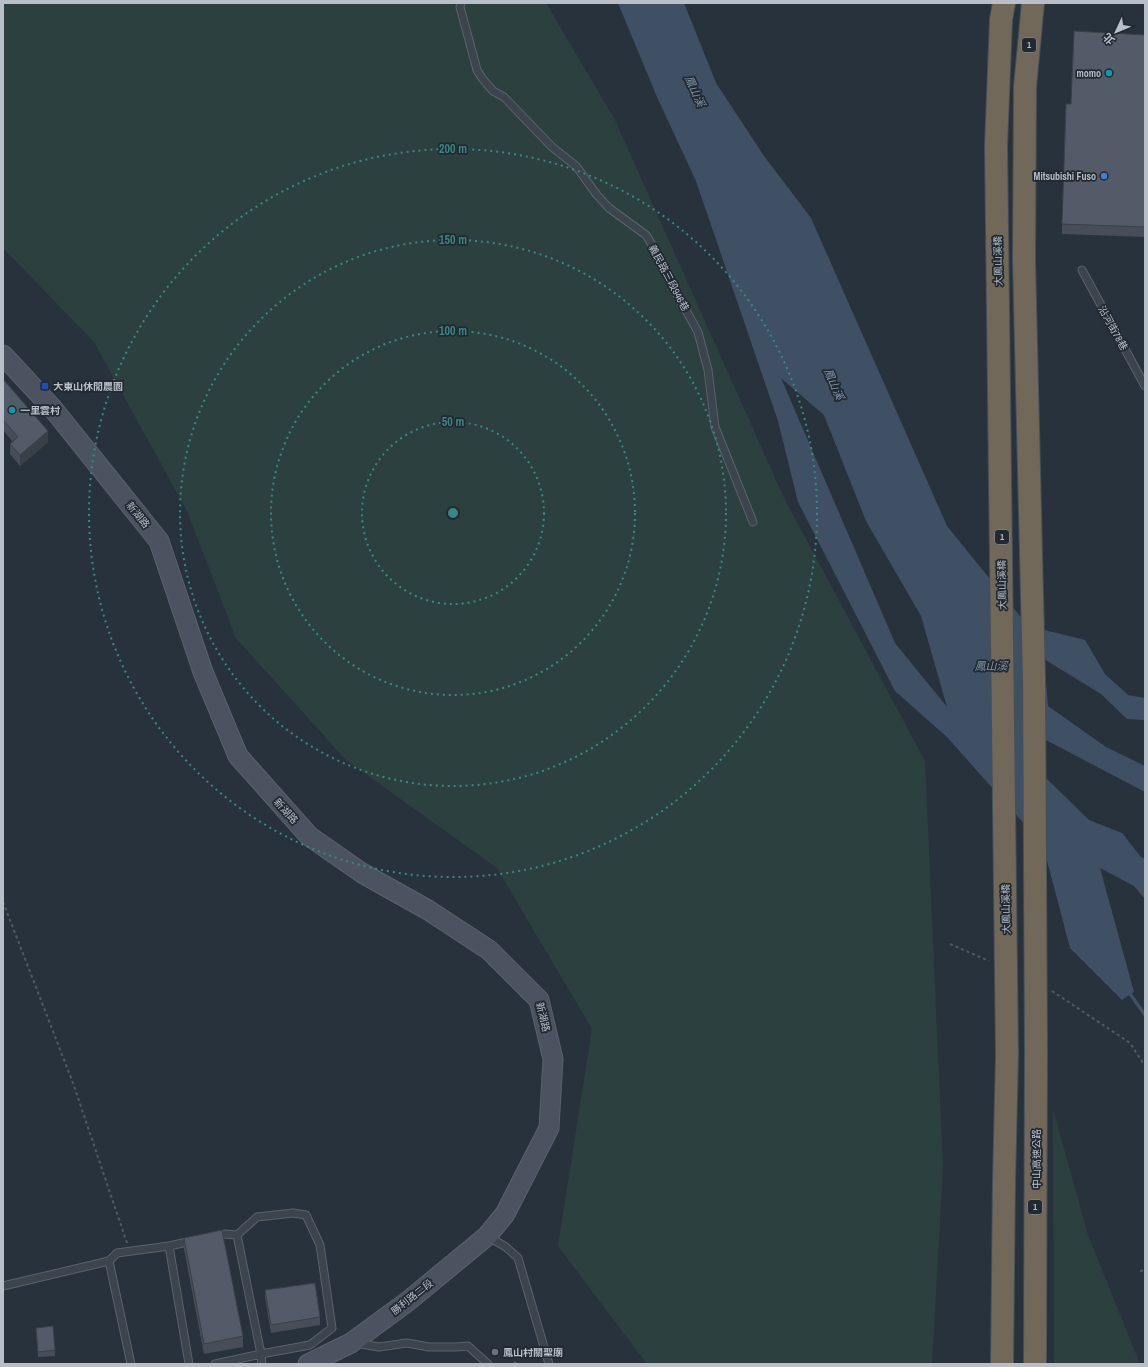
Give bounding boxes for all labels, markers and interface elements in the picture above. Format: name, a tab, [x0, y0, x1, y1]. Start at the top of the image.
north arrow	[1096, 12, 1136, 52]
text: 北	[1100, 30, 1118, 48]
road number: 1	[1022, 38, 1036, 52]
place label: momo	[1076, 67, 1101, 80]
marker: momo	[1104, 68, 1114, 78]
water label: 鳳山溪	[682, 73, 709, 111]
text: 200 m	[439, 141, 467, 157]
place label: Mitsubishi Fuso	[1034, 170, 1096, 183]
marker: Mitsubishi Fuso	[1099, 171, 1109, 181]
text: 150 m	[439, 232, 467, 248]
street label: 大鳳山溪橋	[991, 236, 1005, 286]
street label: 義民路三段946巷	[646, 242, 692, 314]
street label: 沿河街78巷	[1095, 303, 1131, 353]
text: 100 m	[439, 323, 467, 339]
water label: 鳳山溪	[821, 366, 848, 404]
place label: 大東山休閒農園	[53, 380, 123, 393]
marker: 大東山休閒農園	[40, 381, 50, 391]
place label: 一里雲村	[20, 404, 60, 417]
marker: 一里雲村	[7, 405, 17, 415]
text: 50 m	[442, 414, 464, 430]
street label: 新湖路	[124, 499, 152, 531]
centre of rings	[446, 506, 460, 520]
road number: 1	[995, 530, 1009, 544]
street label: 大鳳山溪橋	[995, 560, 1009, 610]
water label: 鳳山溪	[975, 659, 1009, 673]
street label: 新湖路	[271, 796, 301, 826]
street label: 大鳳山溪橋	[999, 884, 1013, 934]
street label: 新湖路	[533, 1001, 553, 1033]
street label: 中山高速公路	[1030, 1129, 1043, 1189]
road number: 1	[1028, 1200, 1042, 1214]
street label: 勝利路二段	[388, 1276, 436, 1318]
place label: 鳳山村關聖廟	[503, 1346, 563, 1359]
marker: 鳳山村關聖廟	[490, 1347, 500, 1357]

